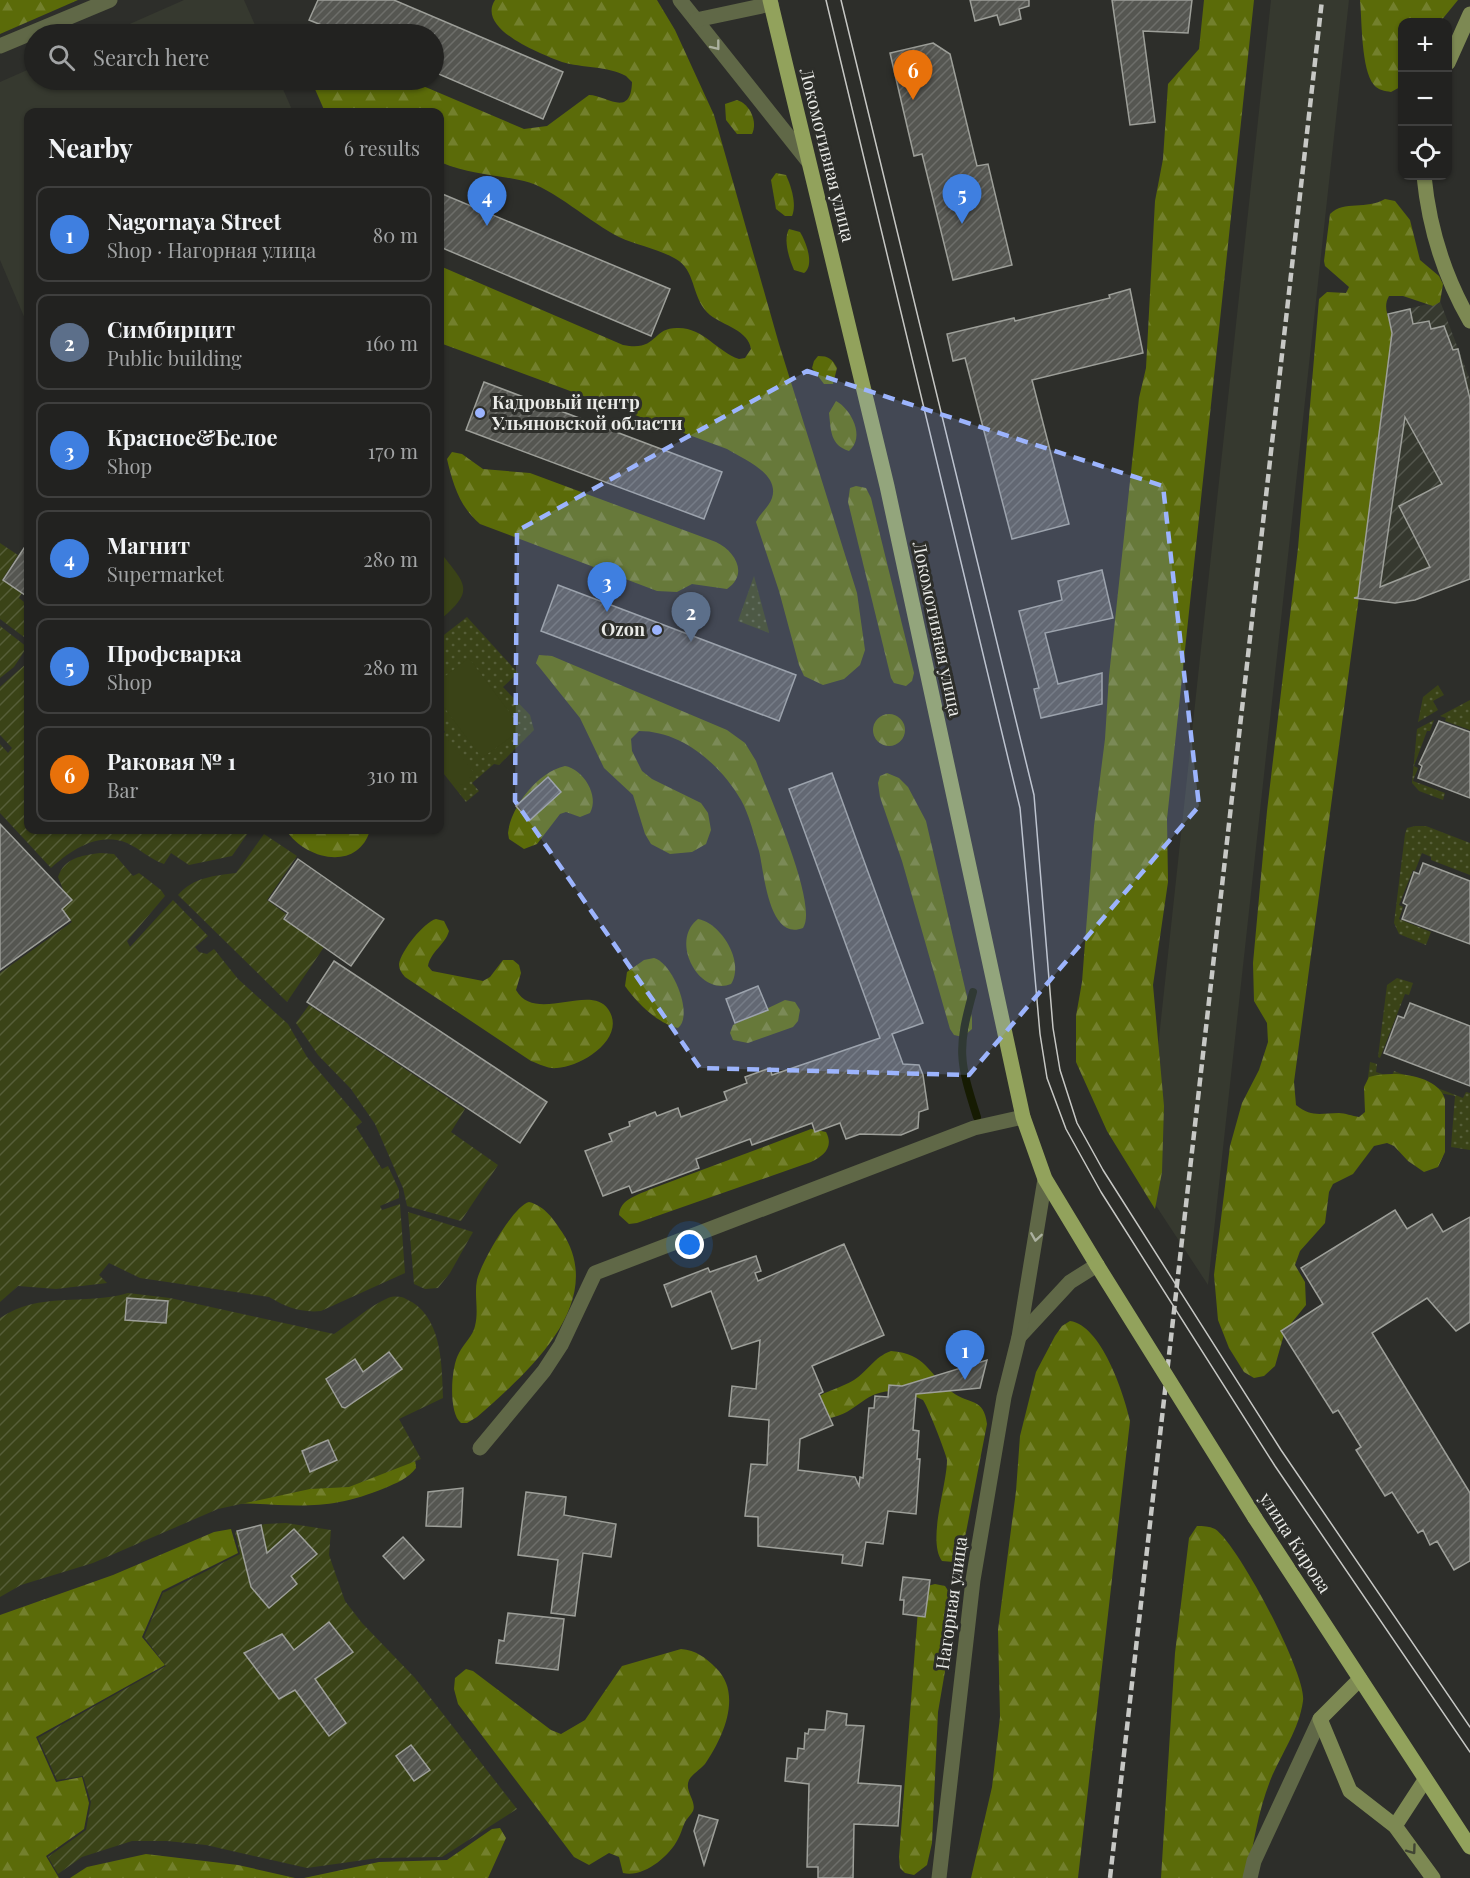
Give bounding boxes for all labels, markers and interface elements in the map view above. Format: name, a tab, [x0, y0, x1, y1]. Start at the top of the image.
map controls	[1398, 18, 1452, 180]
button: +	[1398, 18, 1452, 72]
search box	[24, 24, 444, 90]
one-way arrow	[709, 39, 720, 50]
icon: search	[45, 41, 78, 74]
text: Search here	[93, 42, 209, 72]
pin: 6	[894, 51, 932, 100]
street label: Локомотивная улица	[795, 64, 861, 244]
button: −	[1398, 72, 1452, 126]
button: locate	[1398, 126, 1452, 180]
text: Nearby	[48, 130, 133, 165]
text: 6 results	[344, 134, 420, 161]
pin: 5	[942, 174, 982, 224]
pin: 4	[468, 176, 506, 226]
text: Nagornaya Street	[107, 206, 281, 236]
text: 1	[66, 221, 73, 248]
text: 80 m	[373, 221, 418, 248]
text: Shop · Нагорная улица	[107, 236, 316, 263]
text: Симбирцит	[107, 314, 235, 344]
text: 2	[64, 329, 75, 356]
text: 160 m	[366, 329, 418, 356]
text: Public building	[107, 344, 242, 371]
place label: Кадровый центр Ульяновской области	[491, 390, 683, 435]
marker: Кадровый центр Ульяновской области	[473, 406, 487, 420]
text: Красное&Белое	[107, 422, 278, 452]
text: 3	[65, 437, 74, 464]
text: 170 m	[368, 437, 418, 464]
text: Shop	[107, 452, 152, 479]
text: Магнит	[107, 530, 190, 560]
street label: Локомотивная улица	[908, 538, 968, 718]
text: 4	[64, 545, 75, 572]
text: 280 m	[363, 545, 418, 572]
text: Supermarket	[107, 560, 224, 587]
pin: 3	[588, 562, 626, 612]
pin: 2	[672, 592, 710, 642]
place label: Ozon	[601, 617, 645, 641]
marker: Ozon	[650, 623, 664, 637]
text: Профсварка	[107, 638, 242, 668]
text: 5	[65, 653, 74, 680]
text: 280 m	[363, 653, 418, 680]
text: Shop	[107, 668, 152, 695]
text: Раковая № 1	[107, 746, 236, 776]
text: 6	[64, 761, 75, 788]
text: 310 m	[367, 761, 418, 788]
text: Bar	[107, 776, 138, 803]
your location	[675, 1230, 704, 1259]
one-way arrow	[1030, 1233, 1042, 1242]
pin: 1	[946, 1330, 984, 1380]
street label: улица Кирова	[1254, 1487, 1337, 1598]
street label: Нагорная улица	[930, 1535, 972, 1671]
one-way arrow	[1405, 1843, 1416, 1854]

